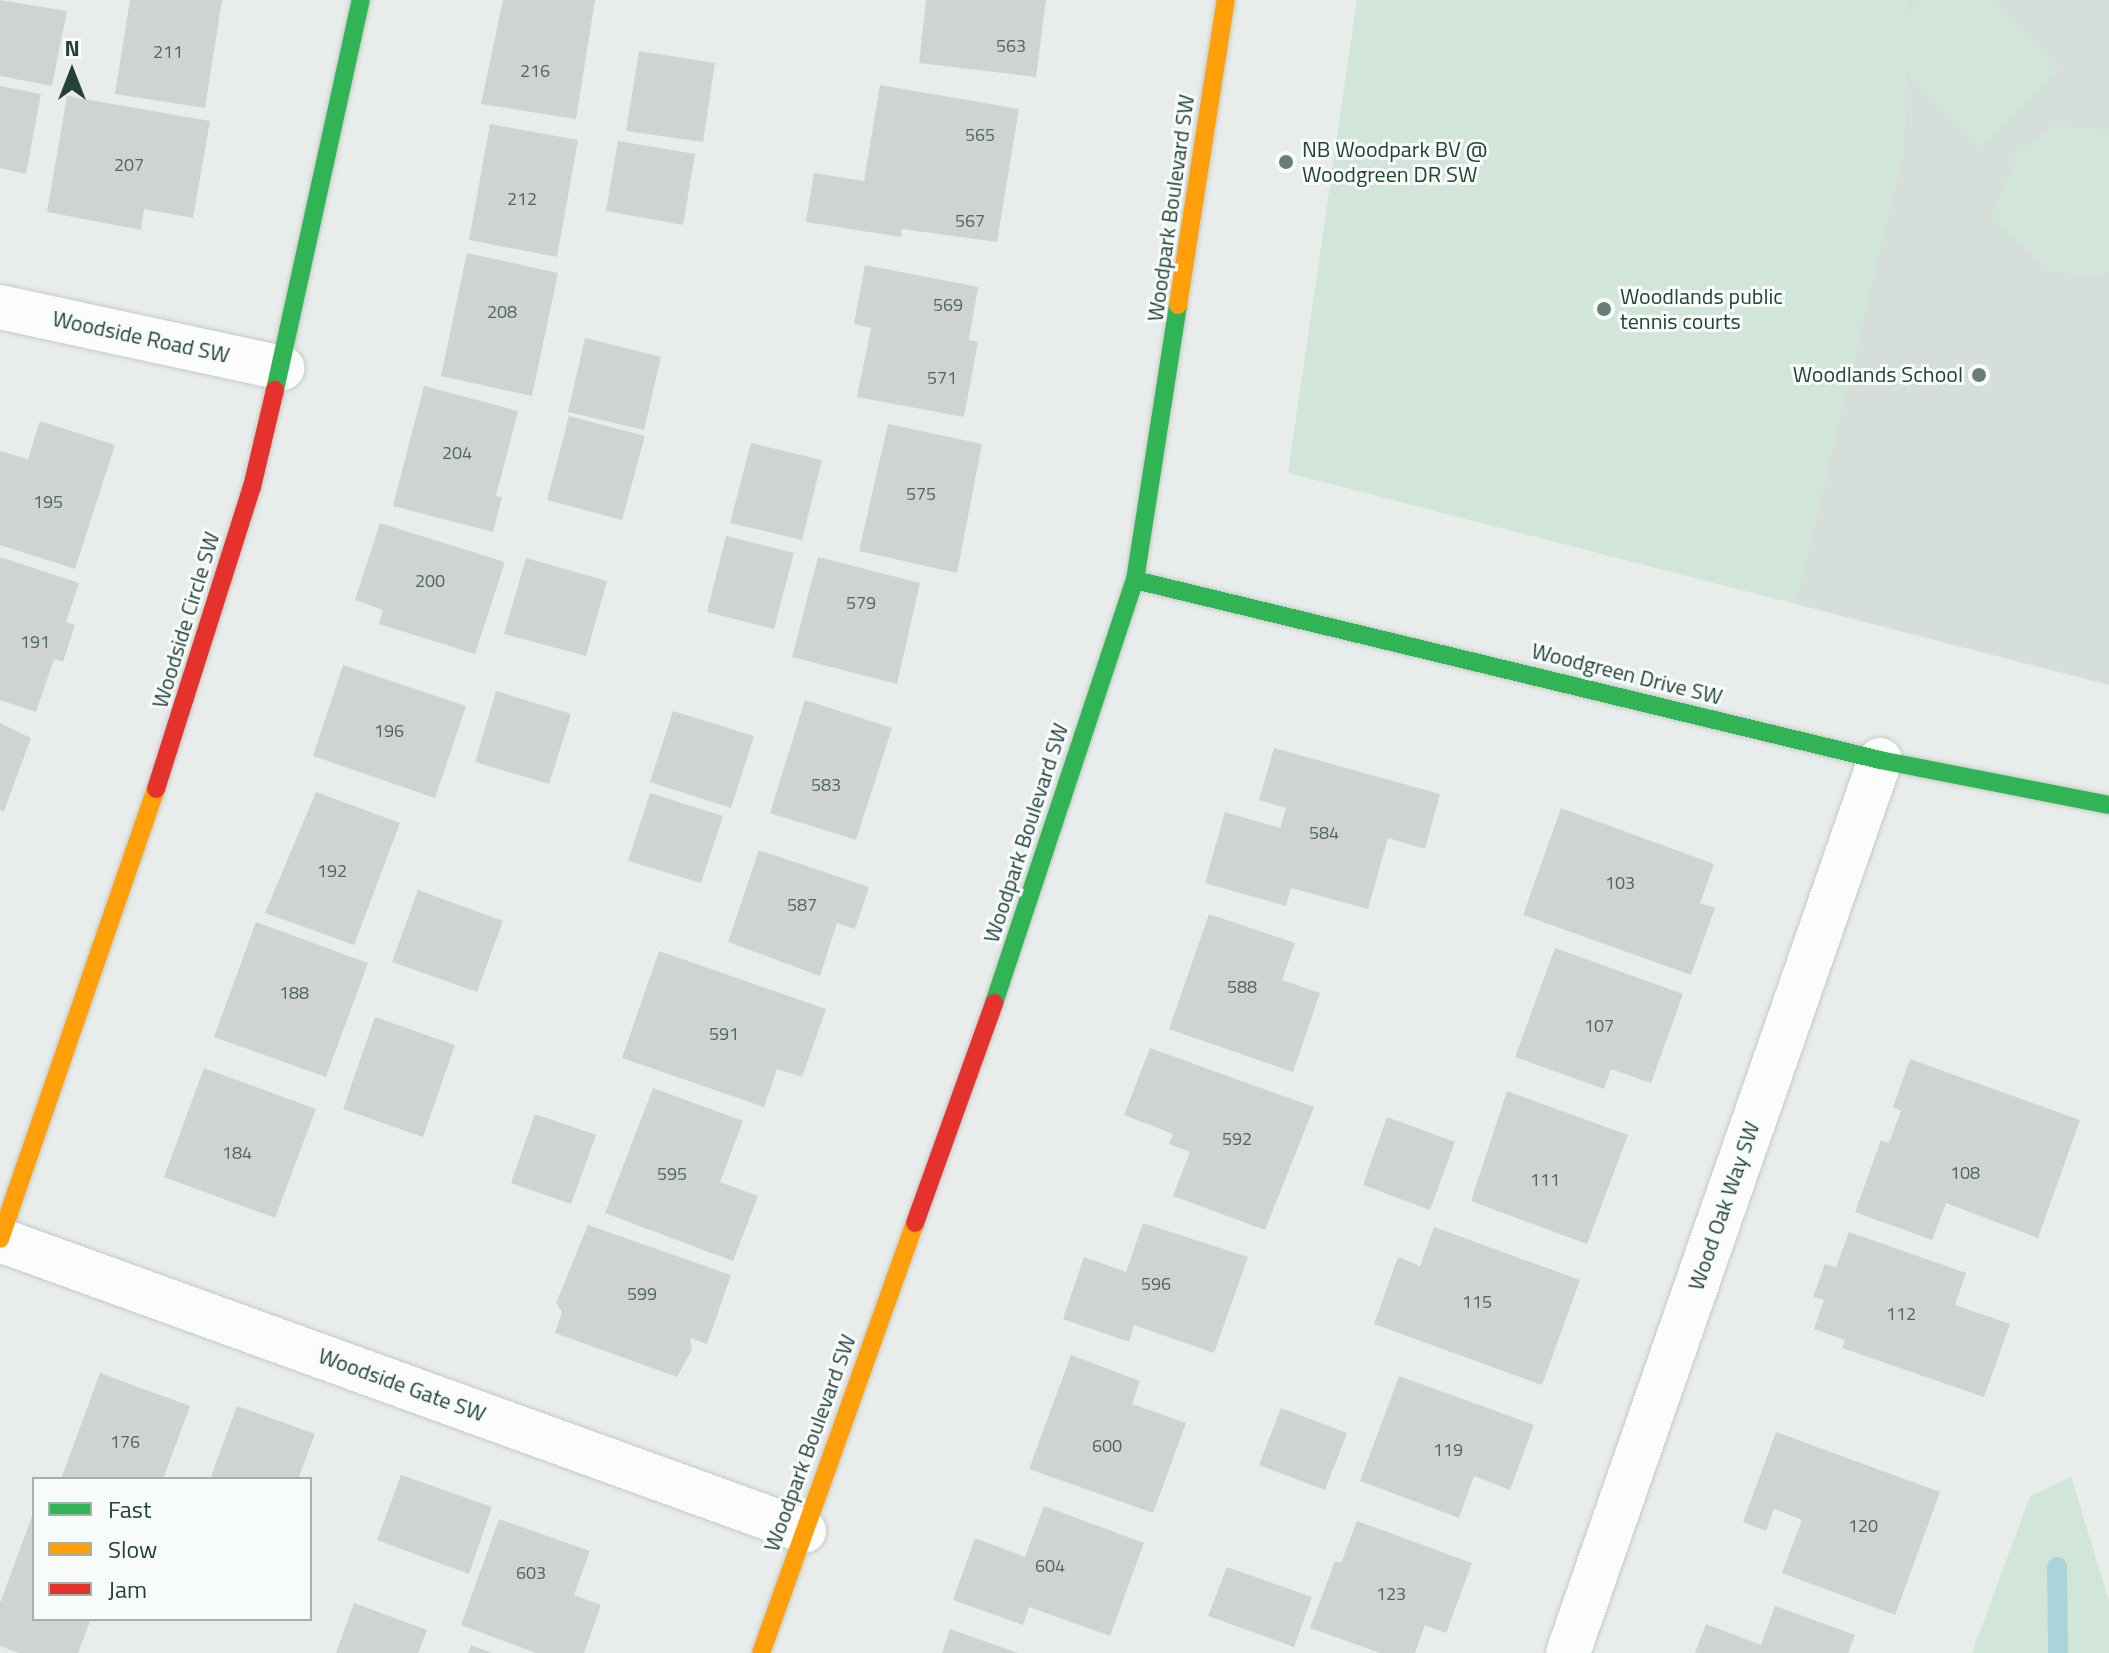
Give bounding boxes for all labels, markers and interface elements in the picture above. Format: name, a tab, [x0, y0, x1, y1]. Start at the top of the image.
text: N	[64, 31, 80, 65]
north arrow	[32, 32, 112, 112]
house number: 563	[996, 35, 1026, 57]
house number: 211	[153, 41, 183, 63]
house number: 216	[520, 60, 550, 82]
street label: Woodpark Boulevard SW	[1142, 93, 1200, 323]
house number: 565	[965, 124, 995, 146]
place label: NB Woodpark BV @ Woodgreen DR SW	[1302, 136, 1487, 188]
marker: NB Woodpark BV @ Woodgreen DR SW	[1277, 153, 1295, 171]
house number: 207	[114, 154, 144, 176]
house number: 212	[507, 188, 537, 210]
house number: 567	[955, 210, 985, 232]
place label: Woodlands public tennis courts	[1620, 283, 1783, 334]
house number: 569	[933, 294, 963, 316]
marker: Woodlands public tennis courts	[1595, 300, 1613, 318]
house number: 208	[487, 301, 517, 323]
street label: Woodside Road SW	[50, 305, 232, 369]
place label: Woodlands School	[1793, 362, 1963, 388]
marker: Woodlands School	[1970, 366, 1988, 384]
house number: 571	[927, 367, 957, 389]
house number: 204	[442, 442, 472, 464]
house number: 575	[906, 483, 936, 505]
house number: 195	[33, 491, 63, 513]
street label: Woodside Circle SW	[147, 529, 225, 711]
house number: 200	[415, 570, 445, 592]
house number: 579	[846, 592, 876, 614]
house number: 191	[20, 631, 50, 653]
street label: Woodgreen Drive SW	[1529, 637, 1725, 711]
house number: 196	[374, 720, 404, 742]
street label: Woodpark Boulevard SW	[978, 720, 1074, 946]
house number: 583	[811, 774, 841, 796]
house number: 584	[1309, 822, 1339, 844]
house number: 192	[317, 860, 347, 882]
house number: 103	[1605, 872, 1635, 894]
house number: 587	[787, 894, 817, 916]
house number: 588	[1227, 976, 1257, 998]
house number: 188	[279, 982, 309, 1004]
house number: 107	[1584, 1015, 1614, 1037]
house number: 591	[709, 1023, 739, 1045]
street label: Wood Oak Way SW	[1683, 1118, 1765, 1294]
house number: 592	[1222, 1128, 1252, 1150]
house number: 184	[222, 1142, 252, 1164]
house number: 108	[1950, 1162, 1980, 1184]
house number: 595	[657, 1163, 687, 1185]
house number: 111	[1530, 1169, 1560, 1191]
house number: 596	[1141, 1273, 1171, 1295]
house number: 599	[627, 1283, 657, 1305]
house number: 115	[1462, 1291, 1492, 1313]
house number: 112	[1886, 1303, 1916, 1325]
street label: Woodpark Boulevard SW	[758, 1331, 862, 1555]
street label: Woodside Gate SW	[315, 1342, 489, 1428]
house number: 176	[110, 1431, 140, 1453]
house number: 600	[1092, 1435, 1122, 1457]
house number: 119	[1433, 1439, 1463, 1461]
legend	[32, 1477, 312, 1621]
text: Fast	[108, 1491, 151, 1527]
house number: 120	[1848, 1515, 1878, 1537]
text: Slow	[108, 1531, 157, 1567]
house number: 604	[1035, 1555, 1065, 1577]
house number: 603	[516, 1562, 546, 1584]
text: Jam	[108, 1571, 147, 1607]
house number: 123	[1376, 1583, 1406, 1605]

